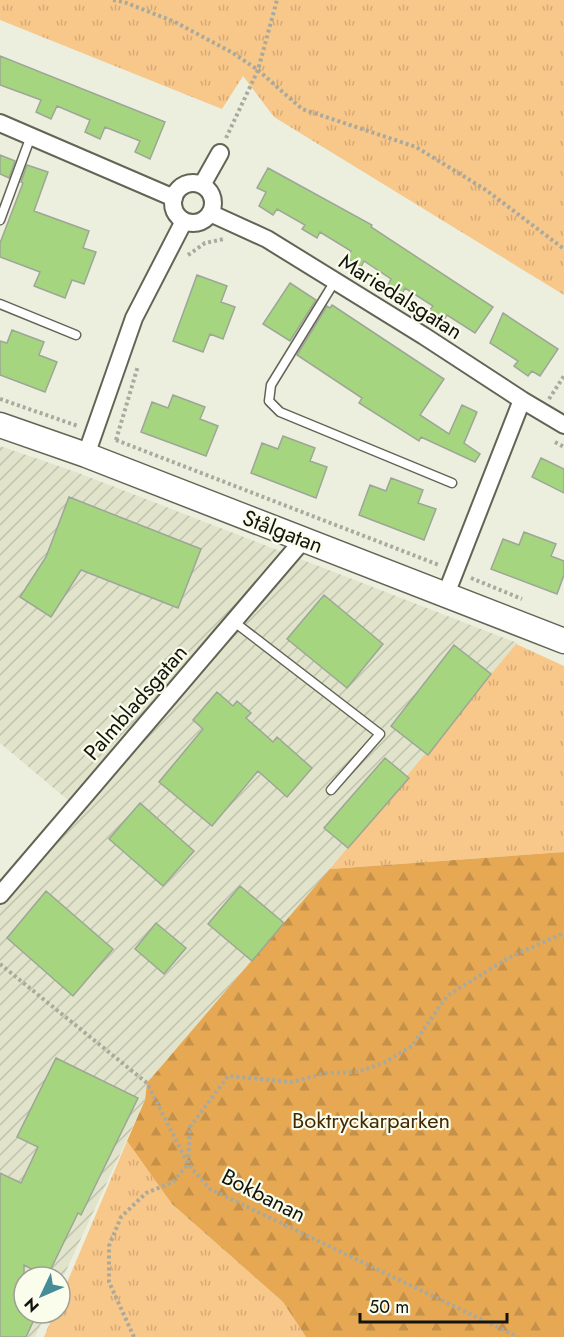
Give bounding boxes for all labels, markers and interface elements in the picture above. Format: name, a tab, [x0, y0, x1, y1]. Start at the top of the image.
street label: Mariedalsgatan	[333, 245, 469, 347]
street label: Stålgatan	[238, 501, 328, 561]
street label: Palmbladsgatan	[76, 637, 194, 767]
park label: Boktryckarparken	[292, 1104, 450, 1136]
street label: Bokbanan	[216, 1160, 312, 1230]
north arrow	[12, 1265, 72, 1325]
scale bar	[360, 1286, 507, 1324]
text: N	[19, 1293, 44, 1318]
text: 50 m	[369, 1294, 409, 1320]

